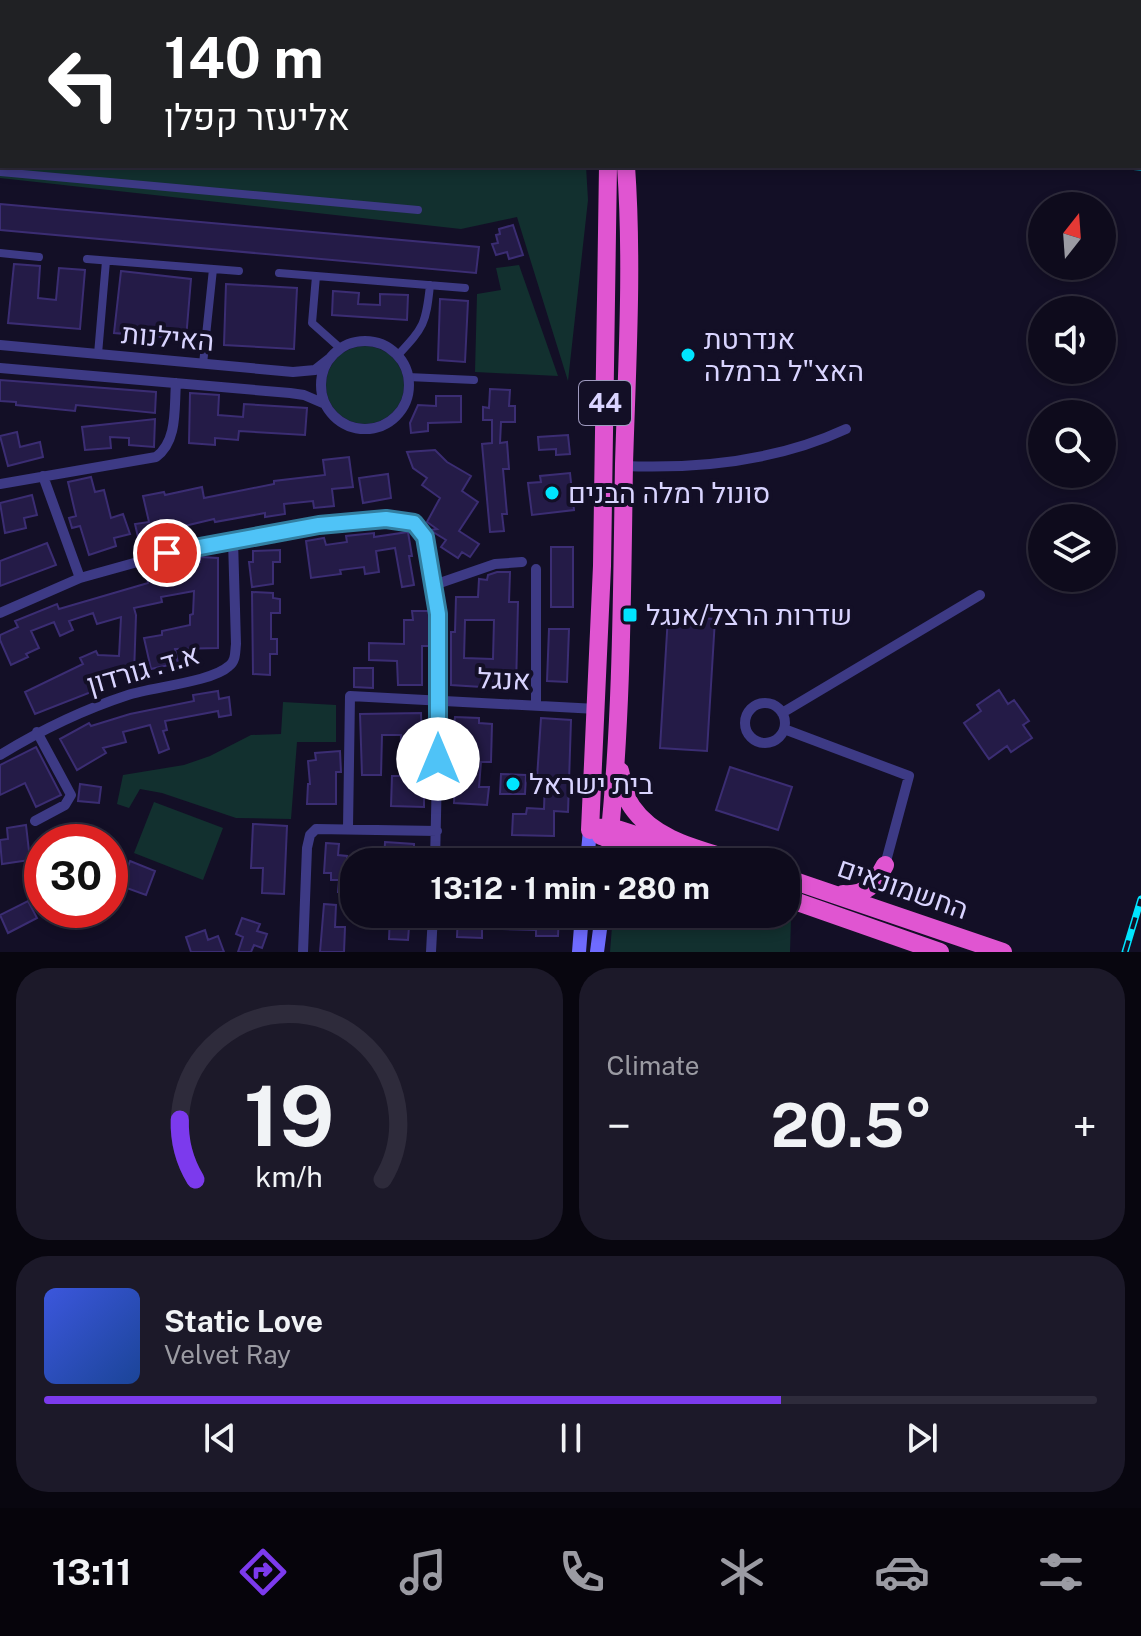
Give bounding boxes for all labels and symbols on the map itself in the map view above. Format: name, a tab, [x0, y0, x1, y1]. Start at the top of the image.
north arrow	[1028, 192, 1116, 280]
street label: האילנות	[120, 316, 216, 357]
place label: אנדרטת האצ"ל ברמלה	[704, 322, 864, 387]
marker: אנדרטת האצ"ל ברמלה	[679, 346, 697, 364]
road number: 44	[579, 381, 631, 425]
place label: סונול רמלה הבנים	[568, 476, 770, 509]
marker: סונול רמלה הבנים	[543, 484, 561, 502]
pin	[133, 519, 201, 587]
place label: שדרות הרצל/אנגל	[646, 598, 852, 631]
marker: שדרות הרצל/אנגל	[621, 606, 639, 624]
street label: א.ד. גורדון	[83, 637, 203, 700]
street label: אנגל	[477, 661, 531, 696]
position arrow	[396, 717, 480, 801]
place label: בית ישראל	[529, 767, 654, 800]
marker: בית ישראל	[504, 775, 522, 793]
speed limit sign: 30	[24, 824, 128, 928]
street label: החשמונאים	[833, 850, 973, 925]

